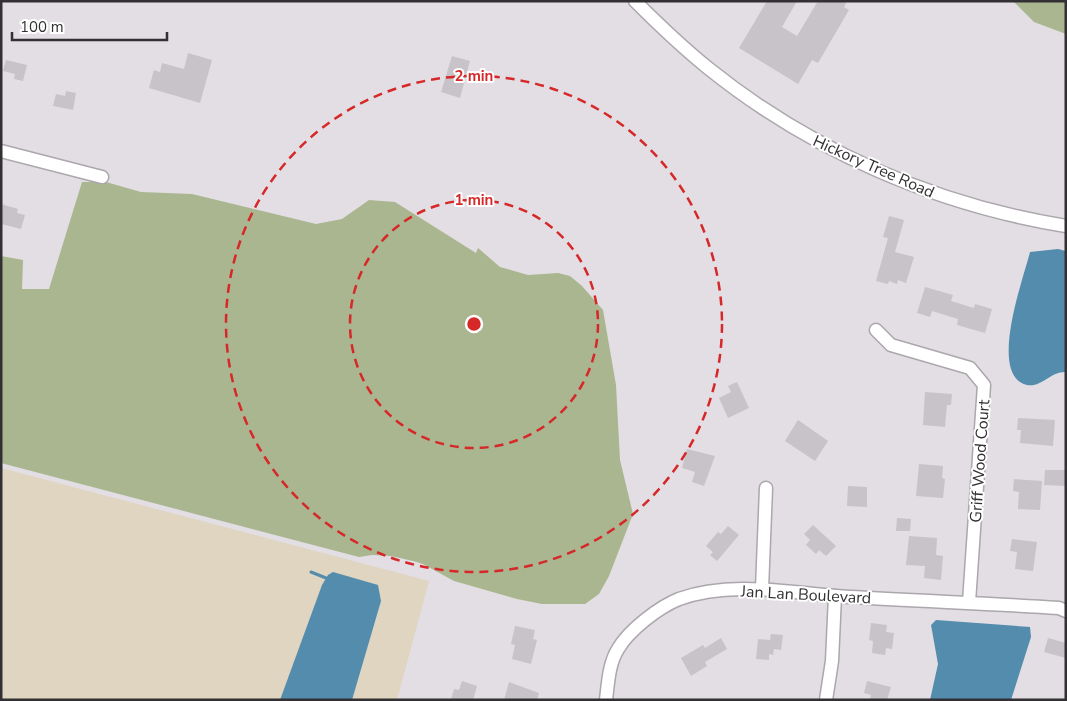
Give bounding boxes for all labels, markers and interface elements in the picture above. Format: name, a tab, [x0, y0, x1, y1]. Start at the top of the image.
scale bar	[12, 10, 168, 42]
text: 100 m	[20, 17, 64, 37]
text: 2 min	[455, 66, 493, 86]
street label: Hickory Tree Road	[809, 130, 938, 204]
text: 1 min	[455, 190, 493, 210]
centre of rings	[465, 315, 483, 333]
street label: Griff Wood Court	[965, 398, 995, 523]
street label: Jan Lan Boulevard	[739, 581, 872, 609]

